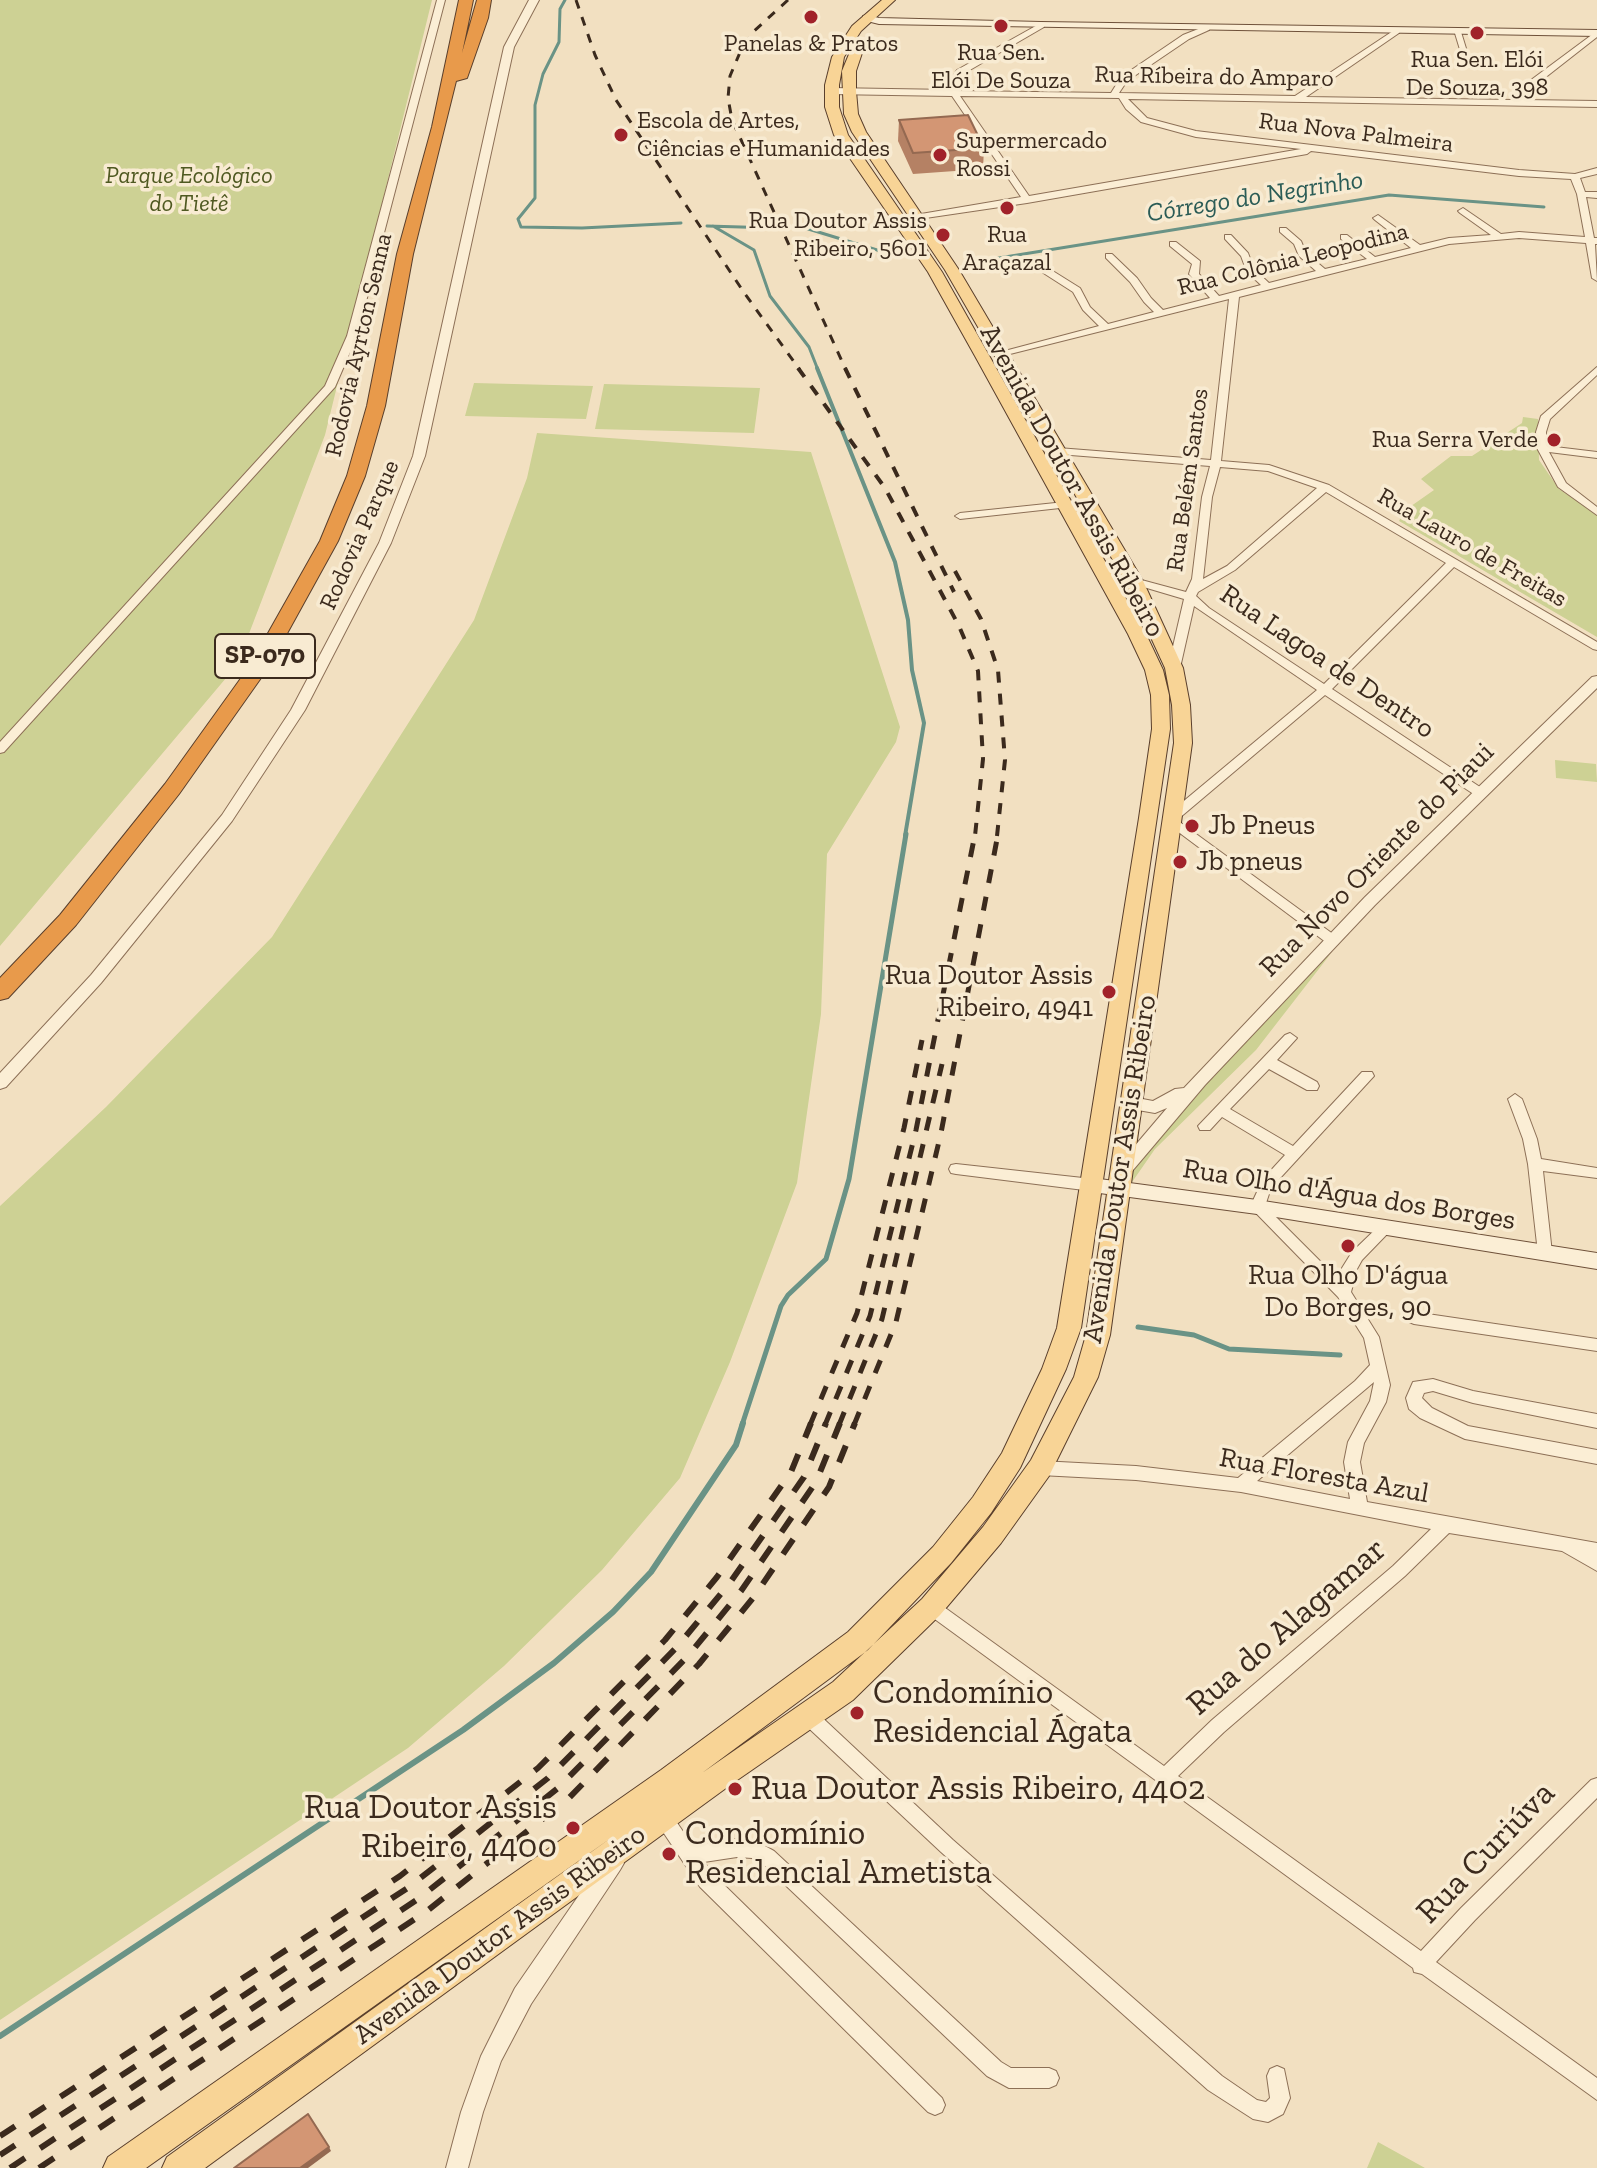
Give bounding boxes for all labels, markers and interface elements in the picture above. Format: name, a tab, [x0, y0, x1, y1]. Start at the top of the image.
marker: Panelas & Pratos	[802, 8, 820, 26]
marker: Rua Sen. Elói De Souza	[992, 17, 1010, 35]
marker: Rua Sen. Elói De Souza, 398	[1468, 24, 1486, 42]
place label: Panelas & Pratos	[724, 30, 898, 58]
place label: Rua Sen. Elói De Souza	[931, 39, 1071, 95]
place label: Rua Sen. Elói De Souza, 398	[1406, 46, 1548, 102]
street label: Rua Ríbeira do Amparo	[1094, 61, 1334, 93]
place label: Escola de Artes, Ciências e Humanidades	[637, 107, 890, 163]
street label: Rua Nova Palmeira	[1257, 107, 1455, 159]
marker: Escola de Artes, Ciências e Humanidades	[612, 126, 630, 144]
place label: Supermercado Rossi	[956, 127, 1107, 183]
marker: Supermercado Rossi	[931, 146, 949, 164]
park label: Parque Ecológico do Tietê	[105, 162, 273, 218]
water label: Córrego do Negrinho	[1145, 165, 1365, 229]
marker: Rua Araçazal	[998, 199, 1016, 217]
place label: Rua Doutor Assis Ribeiro, 5601	[748, 207, 927, 263]
street label: Rua Colônia Leopodina	[1175, 217, 1411, 303]
place label: Rua Araçazal	[962, 221, 1052, 277]
marker: Rua Doutor Assis Ribeiro, 5601	[934, 226, 952, 244]
street label: Rodovia Ayrton Senna	[319, 231, 399, 459]
street label: Avenida Doutor Assis Ribeiro	[972, 319, 1172, 643]
street label: Rua Belém Santos	[1161, 387, 1215, 573]
place label: Rua Serra Verde	[1372, 426, 1538, 454]
marker: Rua Serra Verde	[1545, 431, 1563, 449]
street label: Rodovia Parque	[314, 456, 406, 614]
street label: Rua Lauro de Freitas	[1372, 482, 1572, 614]
street label: Rua Lagoa de Dentro	[1213, 578, 1441, 746]
road number: SP-070	[215, 634, 315, 678]
street label: Rua Novo Oriente do Piaui	[1253, 736, 1501, 984]
place label: Jb Pneus	[1208, 809, 1315, 843]
marker: Jb Pneus	[1183, 817, 1201, 835]
place label: Jb pneus	[1196, 845, 1303, 879]
marker: Jb pneus	[1171, 853, 1189, 871]
place label: Rua Doutor Assis Ribeiro, 4941	[885, 959, 1093, 1025]
marker: Rua Doutor Assis Ribeiro, 4941	[1100, 983, 1118, 1001]
street label: Avenida Doutor Assis Ribeiro	[1076, 993, 1164, 1345]
street label: Rua Olho d'Água dos Borges	[1180, 1152, 1518, 1238]
marker: Rua Olho D'água Do Borges, 90	[1339, 1237, 1357, 1255]
place label: Rua Olho D'água Do Borges, 90	[1248, 1259, 1448, 1325]
street label: Rua Floresta Azul	[1217, 1441, 1431, 1511]
street label: Rua do Alagamar	[1179, 1529, 1395, 1725]
place label: Condomínio Residencial Ágata	[873, 1673, 1132, 1752]
marker: Condomínio Residencial Ágata	[848, 1704, 866, 1722]
place label: Rua Doutor Assis Ribeiro, 4402	[751, 1769, 1206, 1809]
street label: Rua Curiúva	[1408, 1774, 1564, 1932]
marker: Rua Doutor Assis Ribeiro, 4402	[726, 1780, 744, 1798]
place label: Rua Doutor Assis Ribeiro, 4400	[304, 1788, 557, 1868]
place label: Condomínio Residencial Ametista	[685, 1814, 992, 1894]
street label: Avenida Doutor Assis Ribeiro	[348, 1818, 652, 2052]
marker: Rua Doutor Assis Ribeiro, 4400	[564, 1819, 582, 1837]
marker: Condomínio Residencial Ametista	[660, 1845, 678, 1863]

